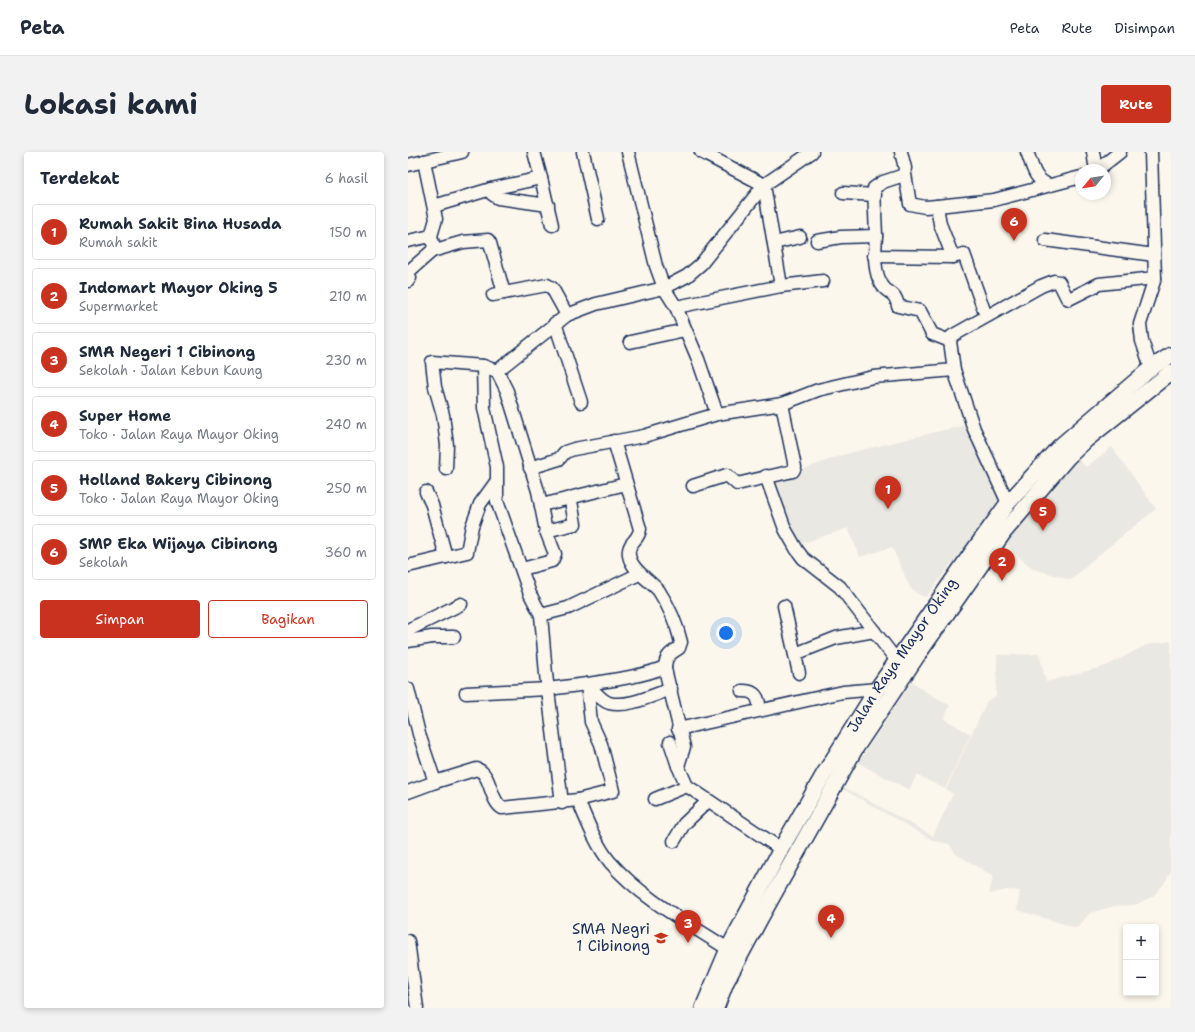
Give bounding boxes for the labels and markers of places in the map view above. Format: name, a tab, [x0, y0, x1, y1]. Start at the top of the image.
pin: 6	[1001, 208, 1027, 241]
pin: 1	[875, 476, 901, 509]
pin: 5	[1030, 498, 1056, 531]
pin: 2	[989, 548, 1015, 581]
pin: 4	[818, 905, 844, 938]
pin: 3	[675, 910, 701, 943]
place label: SMA Negri 1 Cibinong	[572, 919, 650, 956]
school or university icon: SMA Negri 1 Cibinong	[653, 930, 669, 946]

